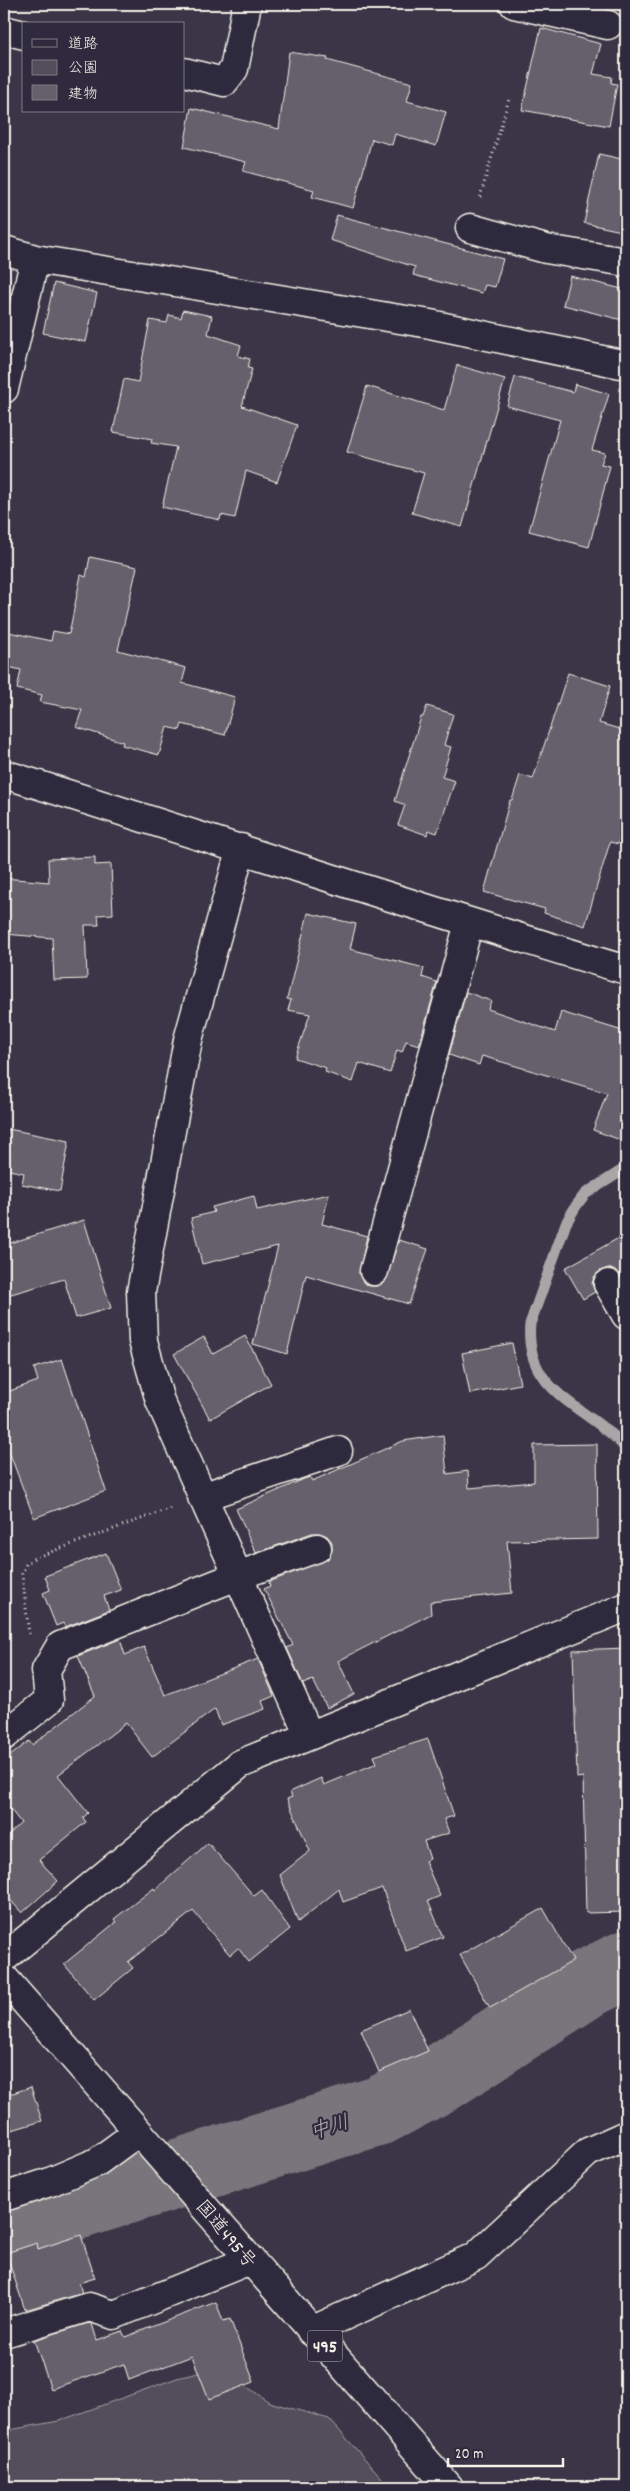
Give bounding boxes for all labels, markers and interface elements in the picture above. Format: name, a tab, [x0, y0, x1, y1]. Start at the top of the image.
legend	[22, 22, 185, 112]
text: 道路	[68, 34, 98, 56]
text: 公園	[68, 58, 98, 80]
text: 建物	[68, 84, 98, 106]
water label: 中川	[307, 2110, 353, 2148]
street label: 国道495号	[187, 2195, 261, 2275]
road number: 495	[308, 2330, 342, 2362]
scale bar	[448, 2436, 562, 2468]
text: 20 m	[455, 2444, 483, 2466]

